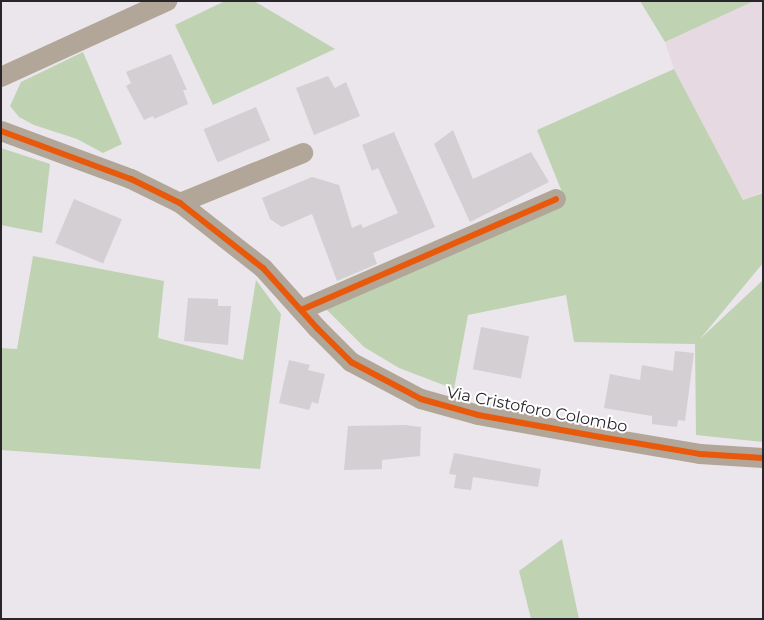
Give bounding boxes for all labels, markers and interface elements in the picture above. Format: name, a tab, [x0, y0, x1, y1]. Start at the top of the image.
street label: Via Cristoforo Colombo	[445, 383, 629, 437]

